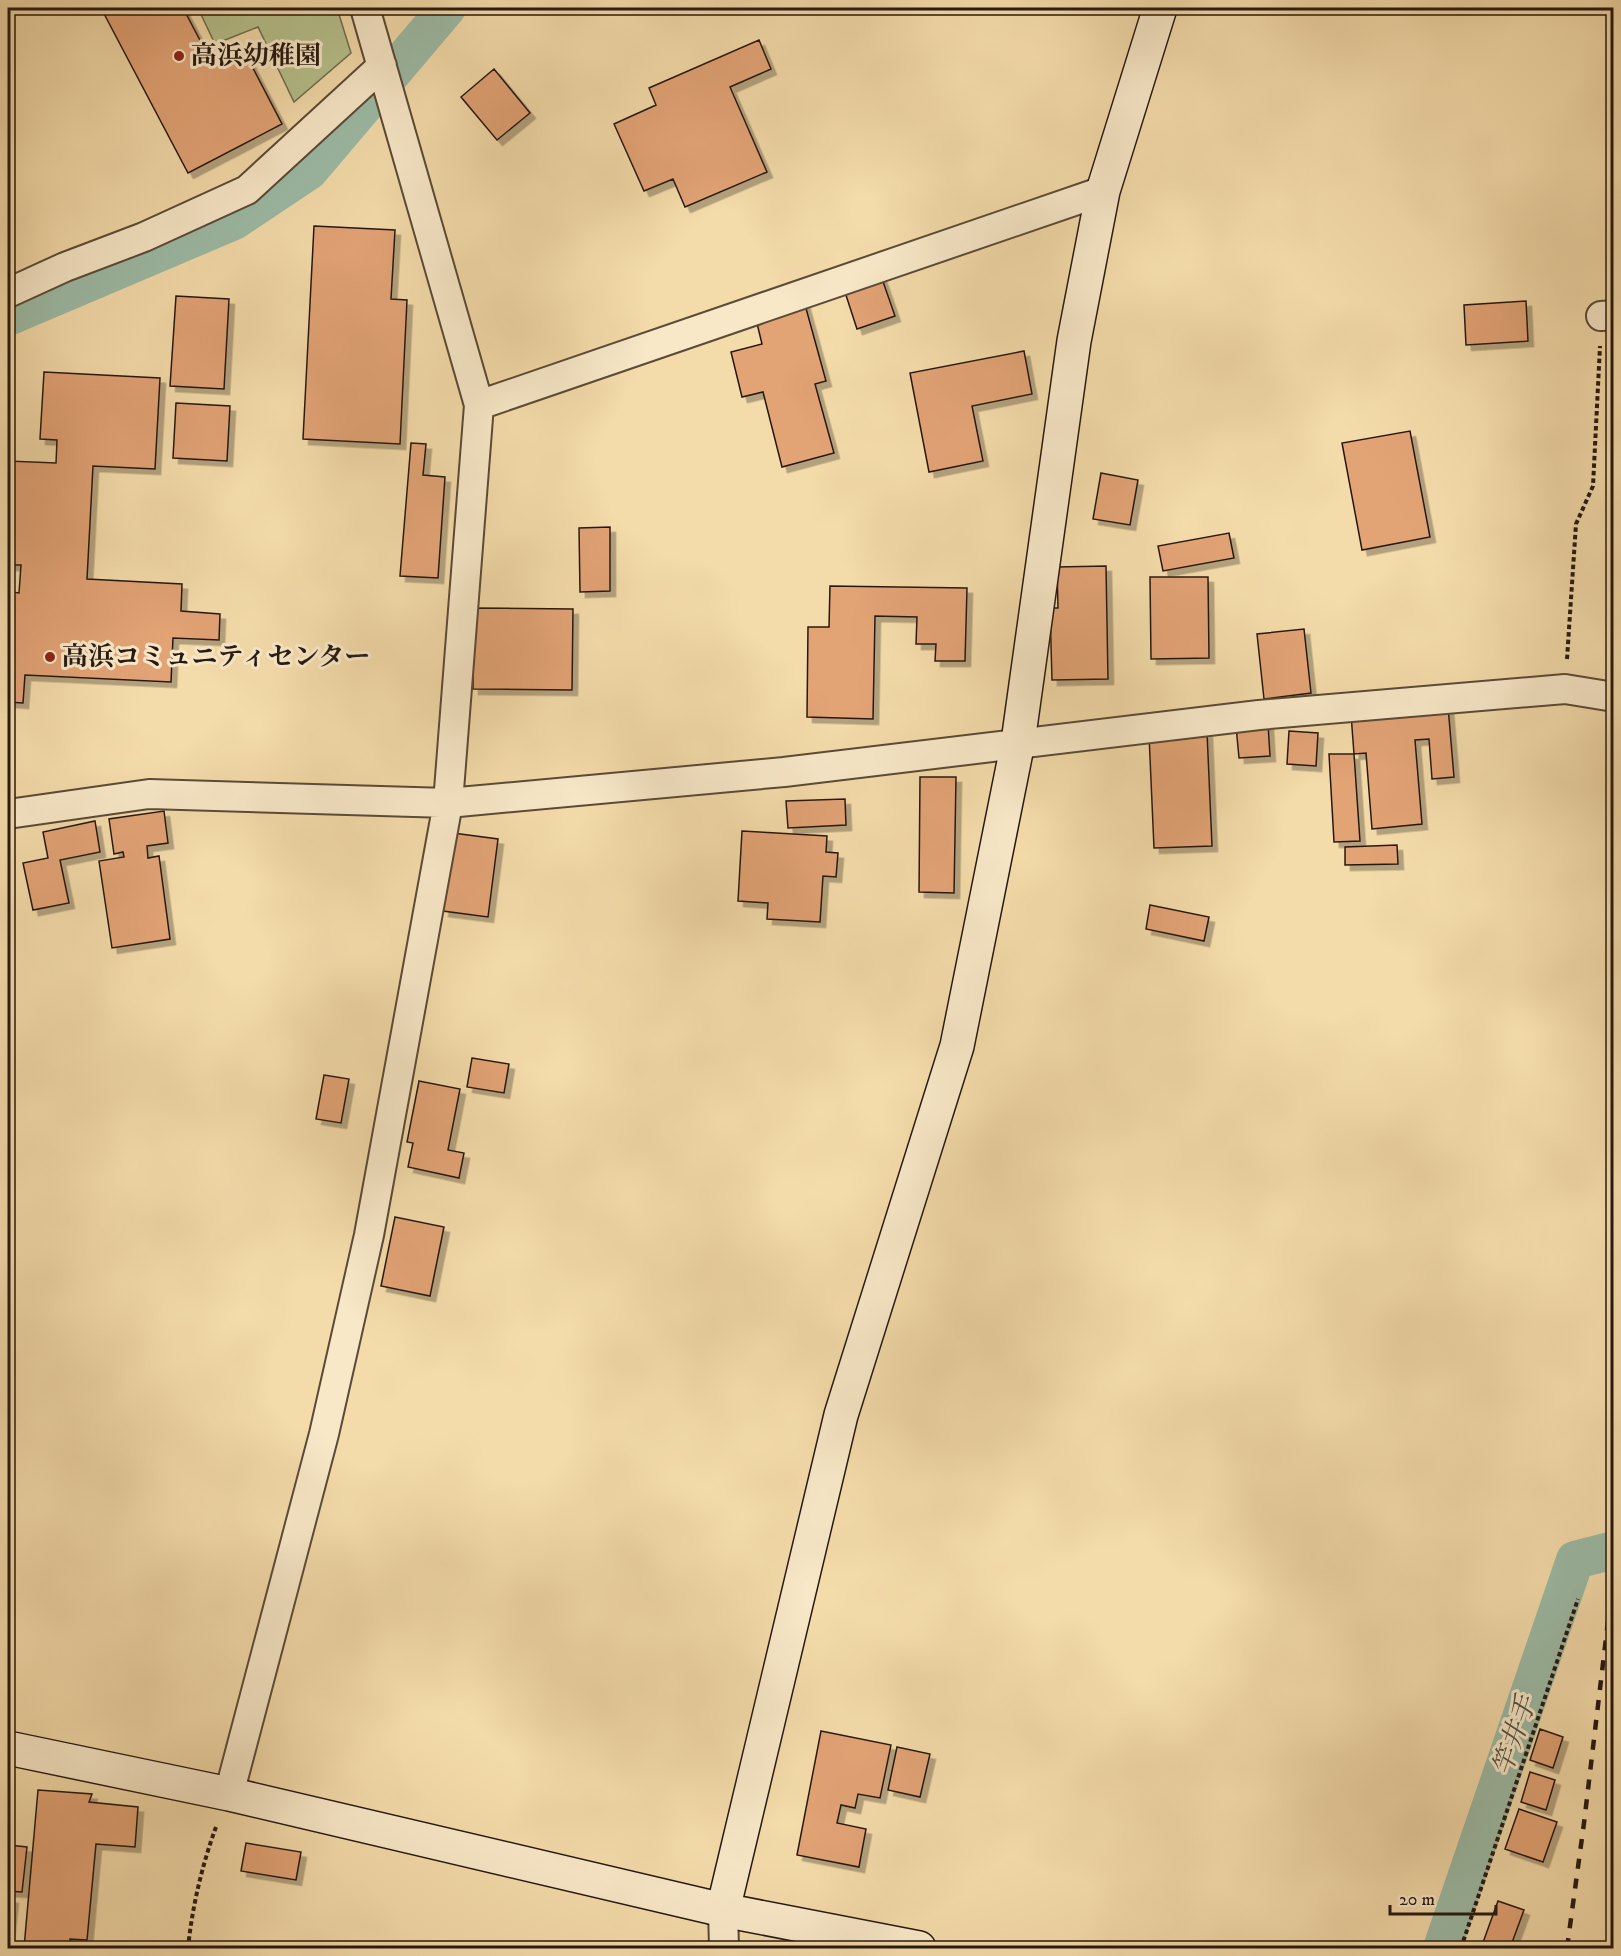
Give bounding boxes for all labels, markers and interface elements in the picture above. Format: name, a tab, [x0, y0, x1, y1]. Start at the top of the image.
place label: 高浜幼稚園	[191, 40, 321, 73]
marker: 高浜幼稚園	[172, 49, 186, 63]
place label: 高浜コミュニティセンター	[62, 641, 370, 674]
marker: 高浜コミュニティセンター	[43, 650, 57, 664]
water label: 竿井手	[1486, 1690, 1545, 1780]
scale bar	[1390, 1878, 1496, 1916]
text: 20 m	[1399, 1889, 1435, 1911]

